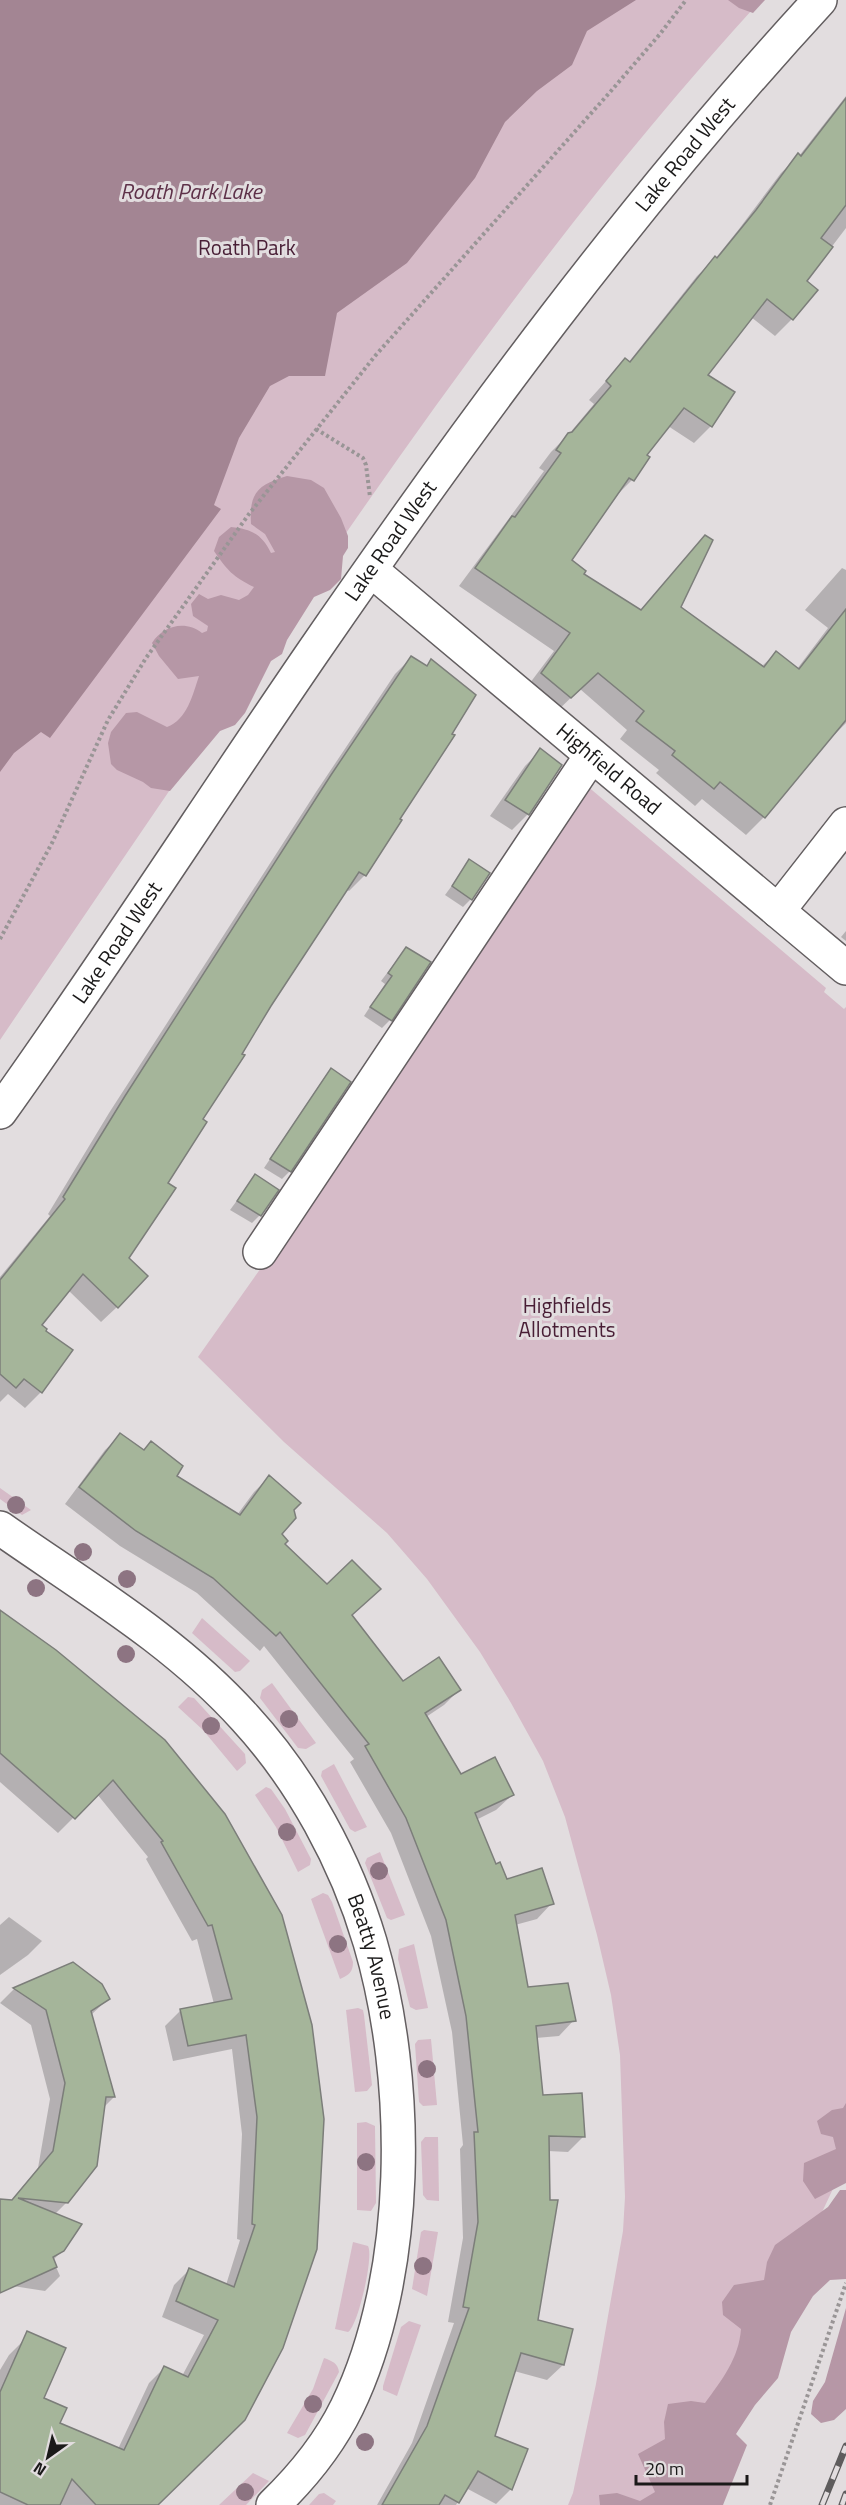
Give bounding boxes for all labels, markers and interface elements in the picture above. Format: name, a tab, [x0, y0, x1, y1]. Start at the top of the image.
street label: Lake Road West	[627, 89, 742, 218]
water label: Roath Park Lake	[120, 174, 264, 208]
park label: Roath Park	[198, 231, 296, 263]
street label: Lake Road West	[336, 473, 444, 607]
street label: Highfield Road	[549, 715, 669, 822]
street label: Lake Road West	[63, 874, 170, 1010]
park label: Highfields Allotments	[518, 1289, 616, 1345]
street label: Beatty Avenue	[340, 1889, 404, 2022]
north arrow	[18, 2427, 78, 2487]
scale bar	[636, 2448, 747, 2486]
text: 20 m	[645, 2455, 684, 2482]
text: N	[28, 2456, 51, 2482]

